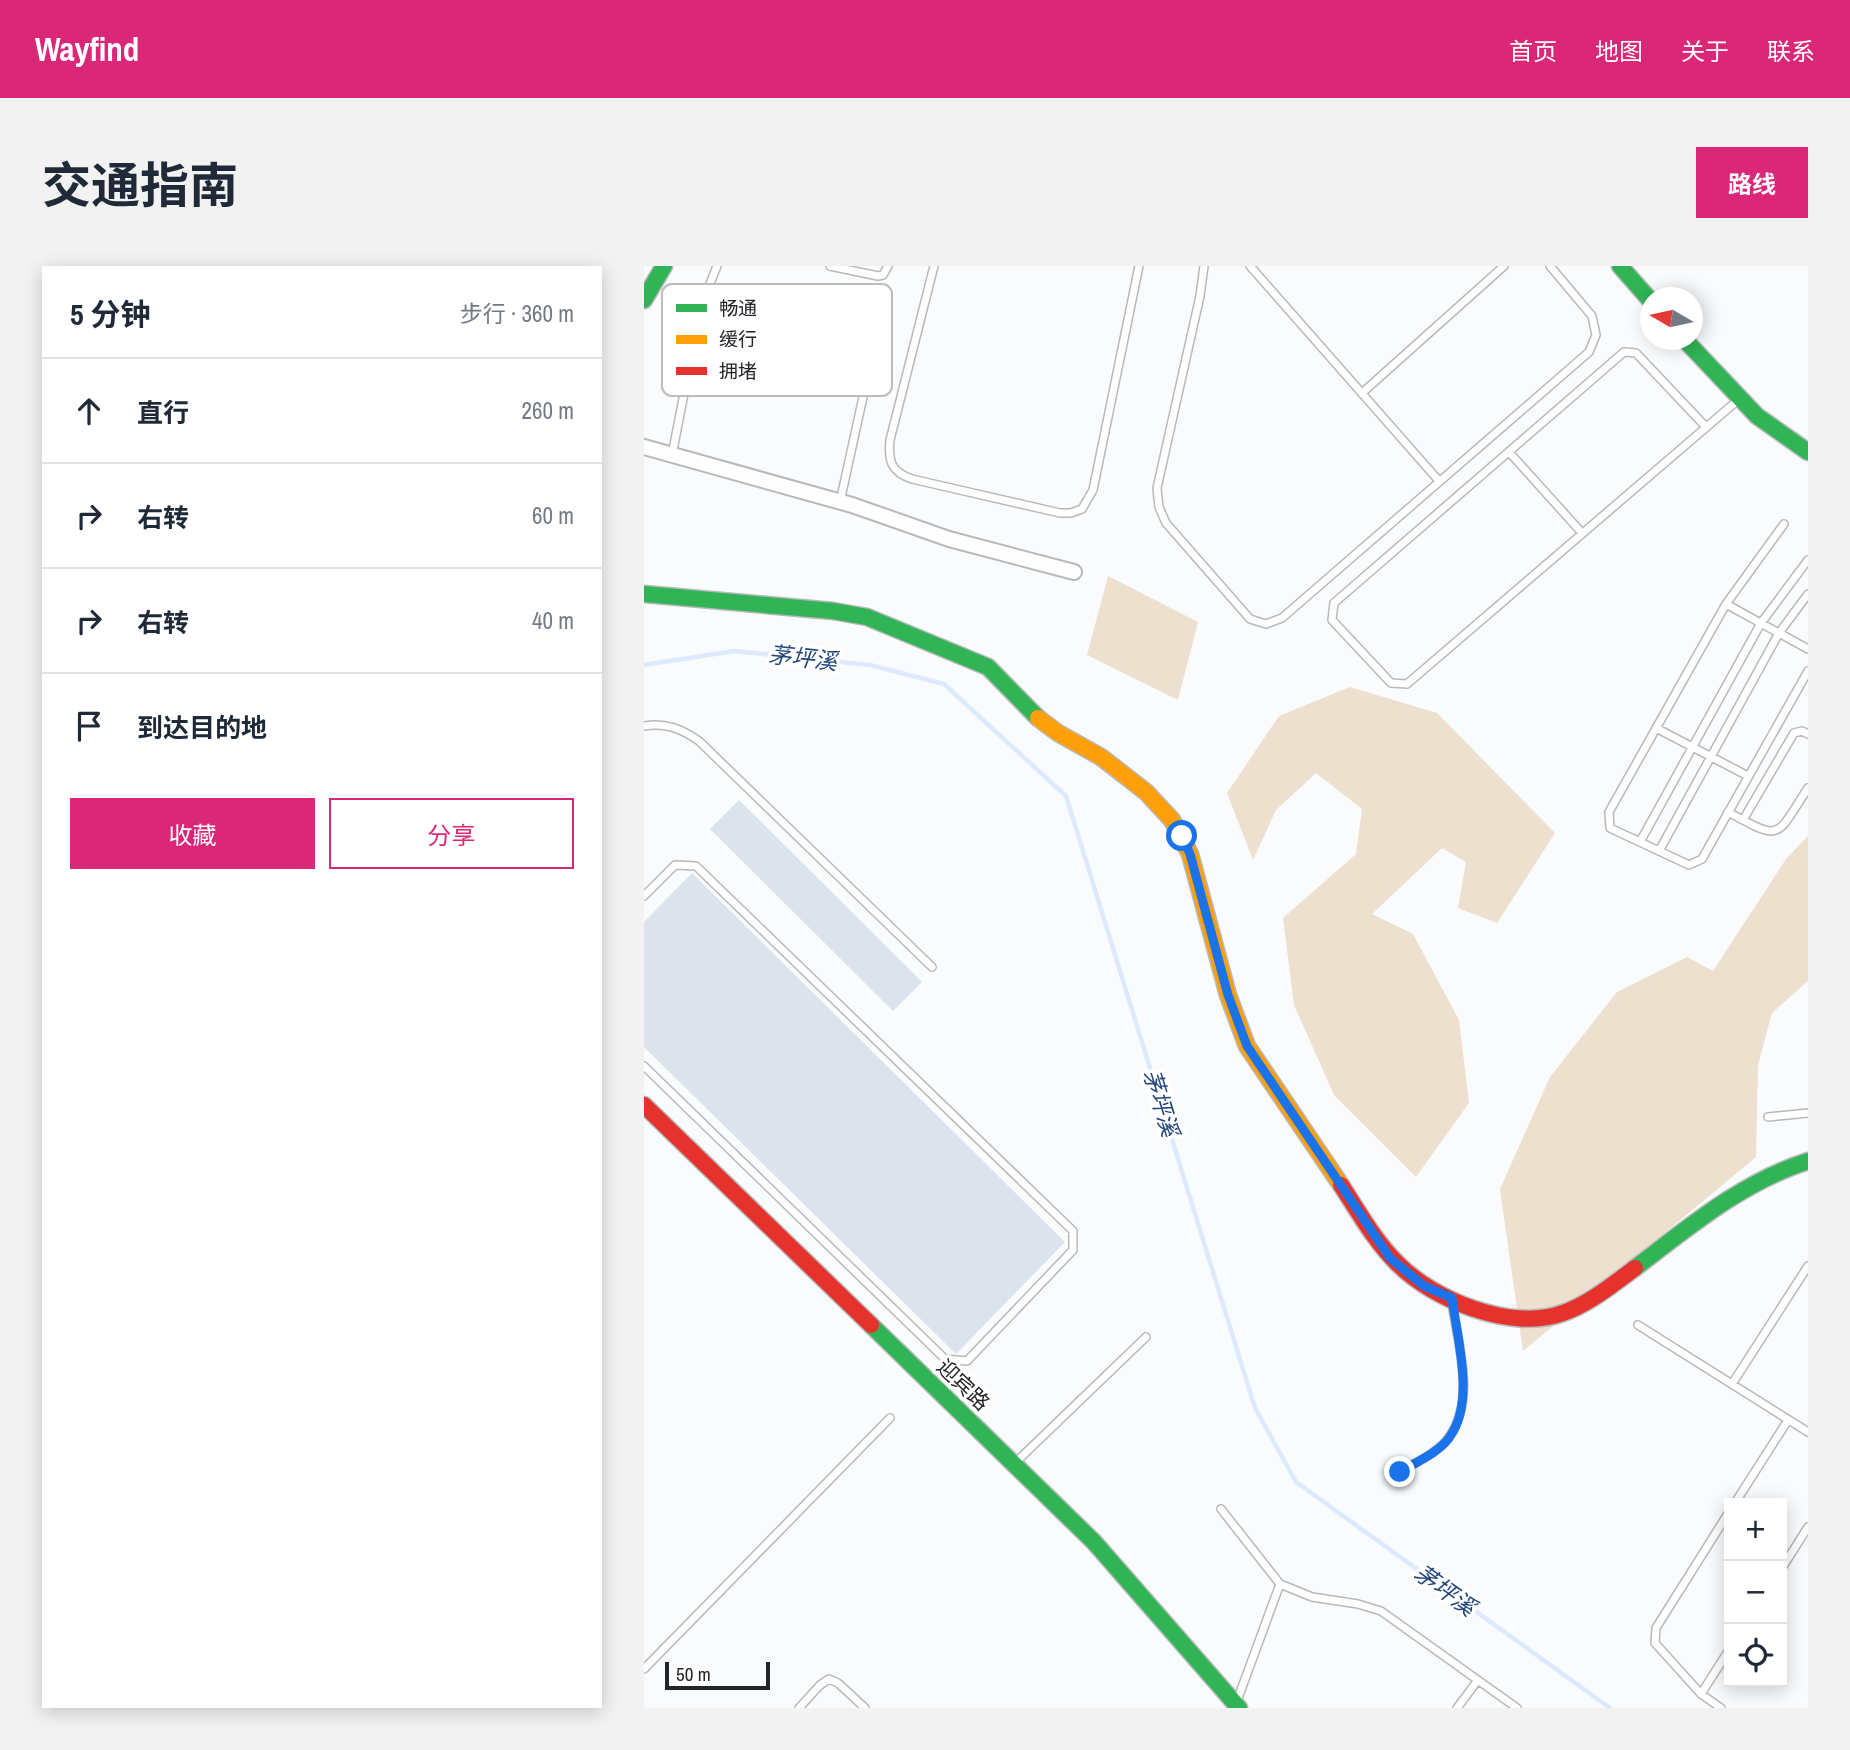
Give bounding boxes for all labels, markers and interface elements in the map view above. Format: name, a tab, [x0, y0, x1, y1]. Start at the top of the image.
text: Wayfind	[35, 27, 139, 71]
text: 首页	[1509, 35, 1557, 67]
text: 地图	[1595, 35, 1643, 67]
text: 关于	[1681, 35, 1729, 67]
text: 联系	[1767, 35, 1815, 67]
button: 路线	[1696, 147, 1808, 218]
text: 交通指南	[42, 152, 238, 218]
legend	[662, 284, 892, 396]
north arrow	[1640, 287, 1703, 350]
text: 5 分钟	[70, 294, 151, 334]
text: 畅通	[719, 295, 757, 321]
text: 步行 · 360 m	[460, 298, 574, 329]
text: 缓行	[719, 326, 757, 352]
text: 拥堵	[719, 358, 757, 384]
icon: ahead	[70, 392, 108, 430]
text: 直行	[137, 395, 189, 430]
text: 260 m	[522, 395, 574, 426]
icon: right	[70, 497, 108, 535]
text: 右转	[137, 500, 189, 535]
text: 60 m	[532, 500, 574, 531]
icon: right	[70, 602, 108, 640]
text: 右转	[137, 605, 189, 640]
text: 40 m	[532, 605, 574, 636]
water label: 茅坪溪	[767, 638, 842, 677]
icon: arrive	[70, 707, 108, 745]
text: 到达目的地	[137, 710, 267, 745]
button: 收藏	[70, 798, 315, 869]
button: 分享	[329, 798, 574, 869]
route start	[1166, 820, 1197, 851]
water label: 茅坪溪	[1137, 1065, 1187, 1143]
street label: 迎宾路	[931, 1352, 996, 1417]
route end	[1384, 1456, 1415, 1487]
map controls	[1724, 1498, 1787, 1687]
button: +	[1724, 1498, 1787, 1561]
water label: 茅坪溪	[1408, 1557, 1485, 1624]
button: −	[1724, 1561, 1787, 1624]
button: locate	[1724, 1624, 1787, 1687]
scale bar	[665, 1659, 770, 1691]
text: 50 m	[676, 1661, 711, 1687]

